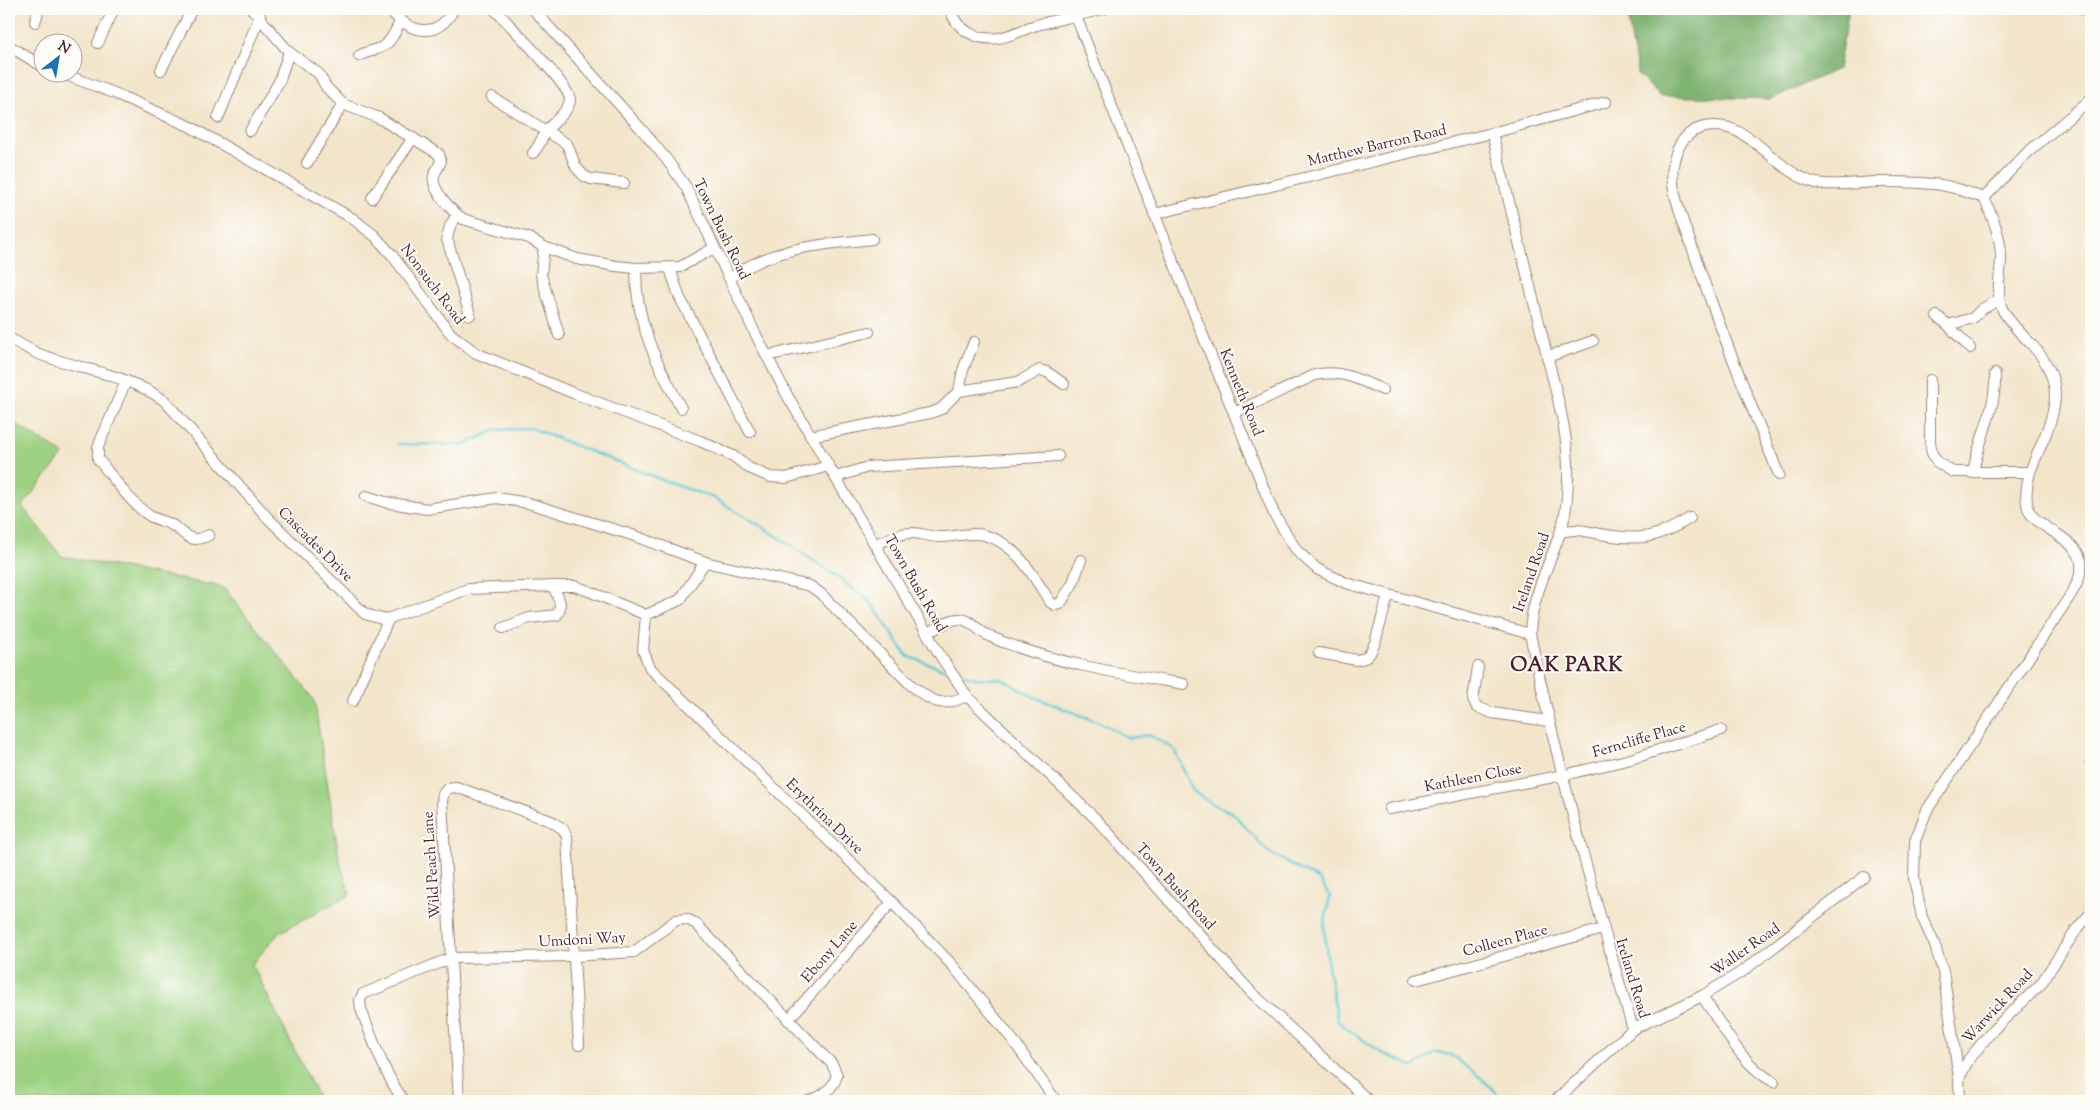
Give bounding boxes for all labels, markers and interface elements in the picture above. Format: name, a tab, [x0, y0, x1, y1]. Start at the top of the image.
north arrow	[32, 32, 82, 82]
text: N	[54, 37, 74, 60]
street label: Matthew Barron Road	[1306, 120, 1449, 173]
street label: Town Bush Road	[687, 176, 754, 284]
street label: Nonsuch Road	[395, 240, 469, 330]
street label: Kenneth Road	[1214, 346, 1268, 440]
street label: Cascades Drive	[273, 503, 357, 587]
street label: Ireland Road	[1509, 529, 1556, 615]
street label: Town Bush Road	[878, 531, 952, 637]
district label: OAK PARK	[1510, 652, 1624, 681]
street label: Ferncliffe Place	[1590, 717, 1689, 764]
street label: Kathleen Close	[1423, 759, 1524, 798]
street label: Erythrina Drive	[780, 774, 868, 860]
street label: Wild Peach Lane	[418, 810, 447, 919]
street label: Town Bush Road	[1130, 839, 1220, 935]
street label: Ebony Lane	[797, 916, 863, 988]
street label: Waller Road	[1707, 918, 1785, 982]
street label: Colleen Place	[1461, 920, 1550, 963]
street label: Umdoni Way	[538, 928, 627, 953]
street label: Ireland Road	[1609, 936, 1654, 1022]
street label: Warwick Road	[1958, 965, 2039, 1049]

